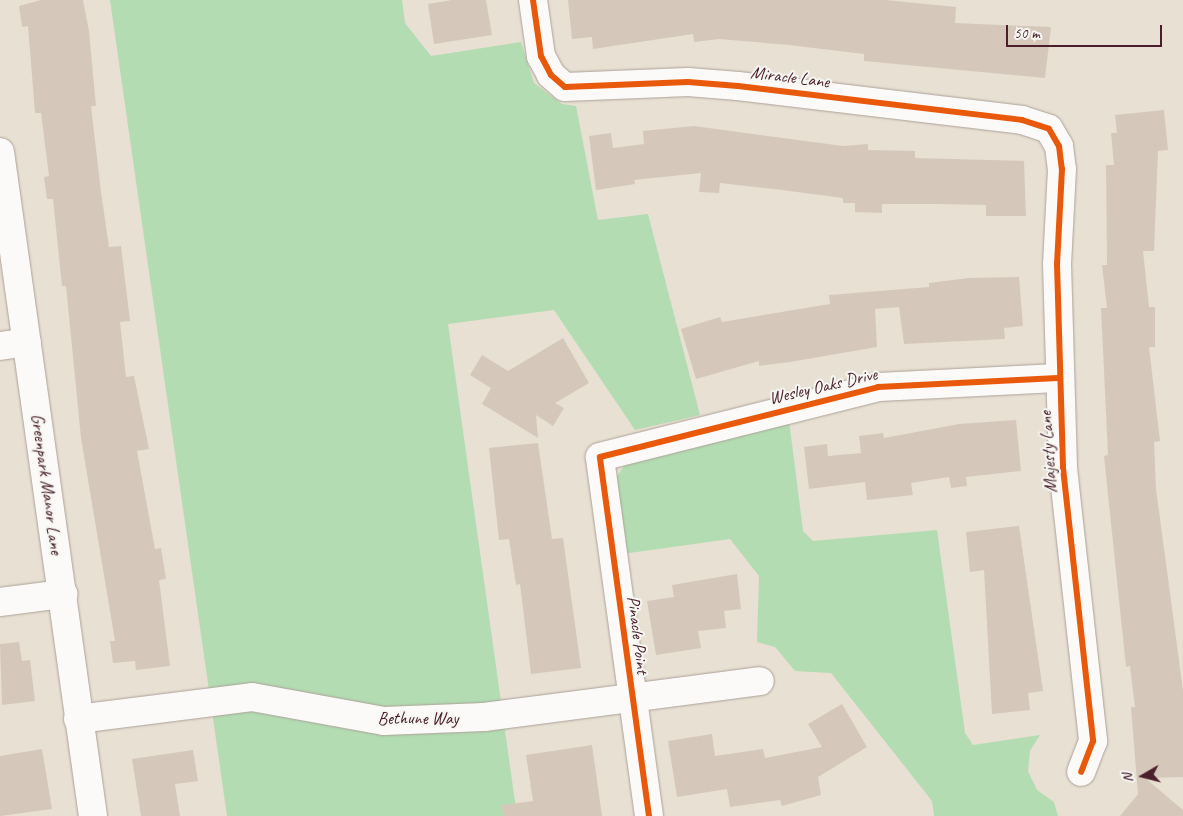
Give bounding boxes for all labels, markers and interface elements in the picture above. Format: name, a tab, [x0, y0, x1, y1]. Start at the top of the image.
scale bar	[1008, 15, 1164, 47]
text: 50 m	[1014, 24, 1040, 43]
street label: Miracle Lane	[749, 61, 831, 93]
street label: Wesley Oaks Drive	[767, 363, 879, 409]
street label: Majesty Lane	[1034, 410, 1062, 494]
street label: Greenpark Manor Lane	[26, 412, 68, 556]
street label: Pinacle Point	[623, 595, 653, 675]
street label: Bethune Way	[378, 707, 458, 729]
north arrow	[1118, 751, 1168, 801]
text: N	[1119, 773, 1137, 784]

